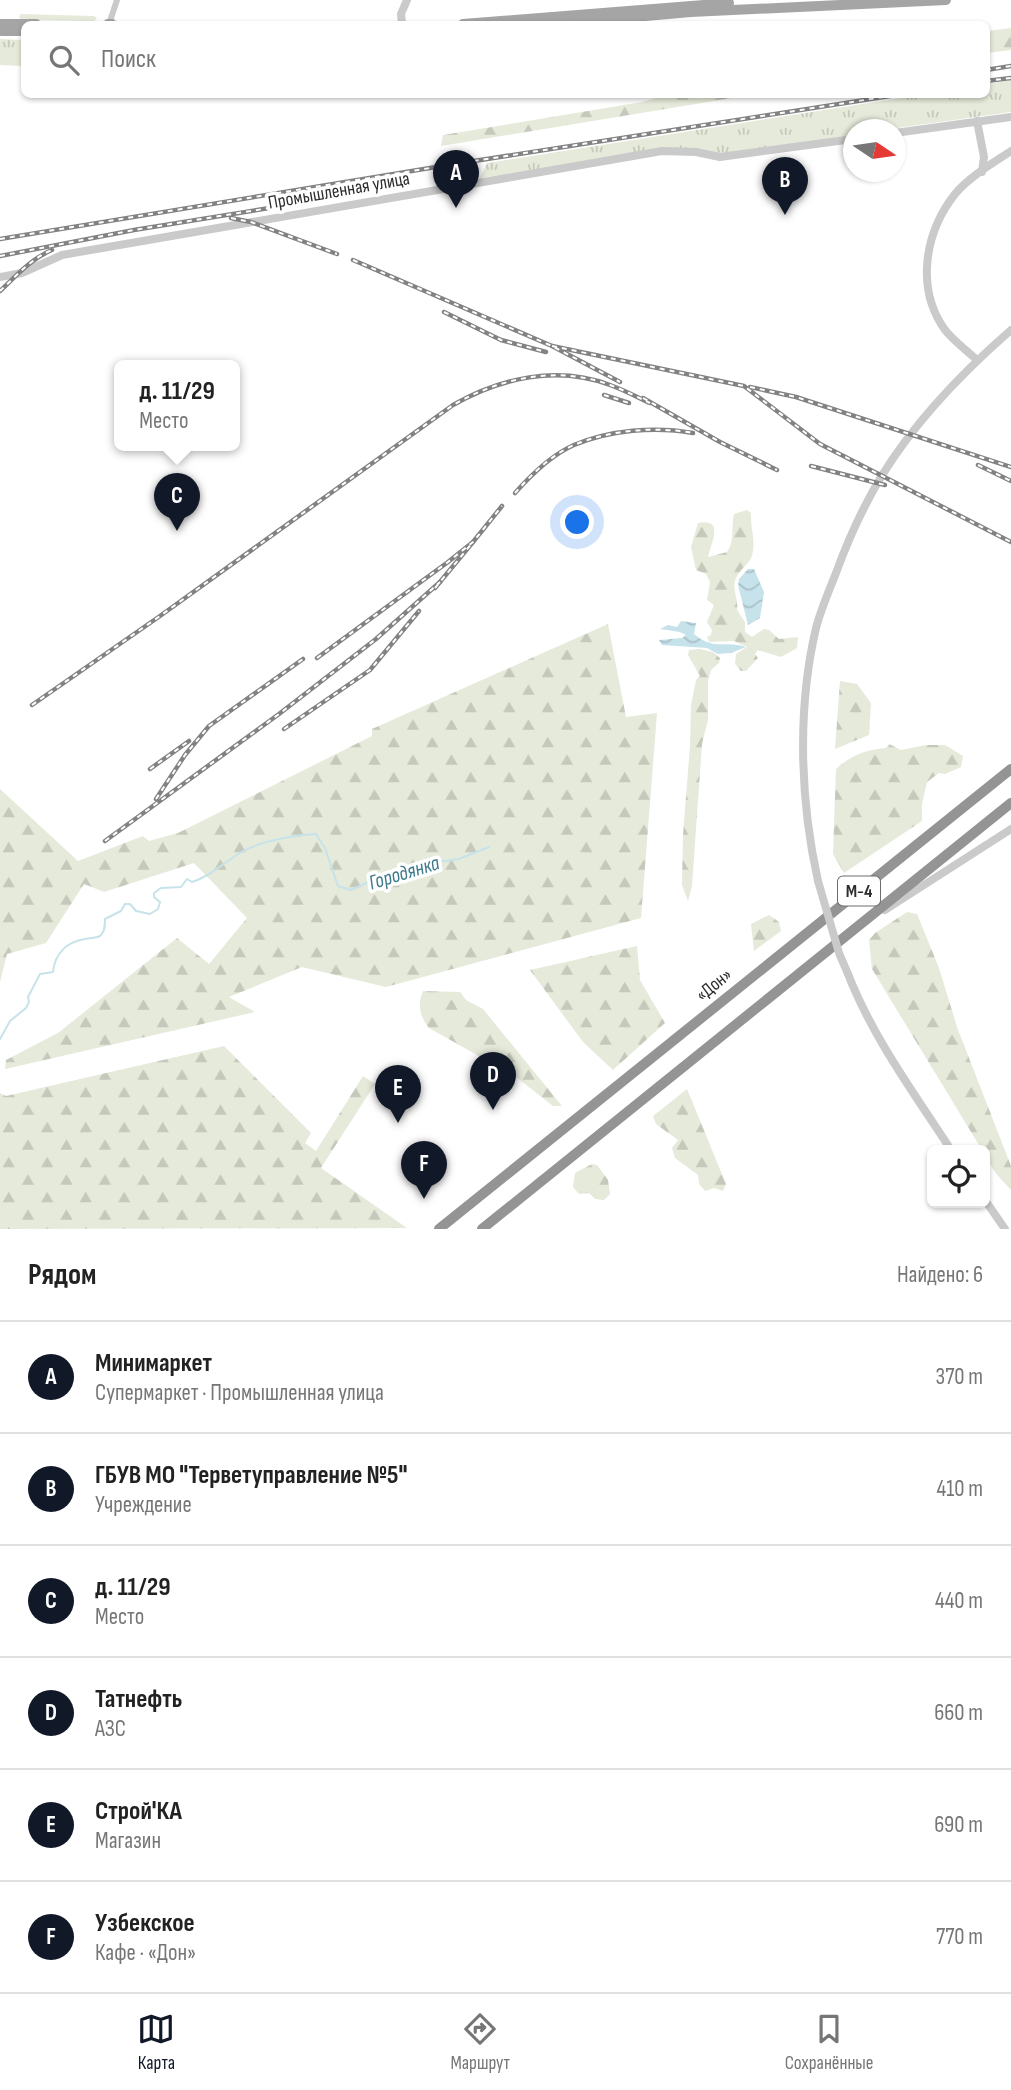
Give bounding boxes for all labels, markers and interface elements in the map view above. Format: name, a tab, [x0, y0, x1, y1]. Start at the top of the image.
search box	[21, 21, 990, 98]
icon: search	[45, 41, 83, 79]
text: Поиск	[101, 44, 156, 75]
north arrow	[843, 119, 906, 182]
pin: A	[433, 150, 479, 208]
pin: B	[762, 157, 808, 215]
street label: Промышленная улица	[266, 167, 412, 215]
popup	[114, 360, 240, 451]
text: д. 11/29	[139, 376, 215, 407]
text: Место	[139, 407, 189, 435]
pin: C	[154, 473, 200, 531]
your location	[560, 505, 594, 539]
water label: Городянка	[366, 850, 443, 896]
road number: М-4	[838, 876, 880, 906]
street label: «Дон»	[691, 963, 737, 1007]
pin: D	[470, 1052, 516, 1110]
pin: E	[375, 1065, 421, 1123]
pin: F	[401, 1141, 447, 1199]
map controls	[927, 1145, 990, 1208]
button: locate	[927, 1145, 990, 1208]
text: Рядом	[28, 1257, 96, 1293]
text: Найдено: 6	[897, 1261, 983, 1289]
text: Минимаркет	[95, 1348, 212, 1379]
text: A	[46, 1363, 56, 1391]
text: 370 m	[936, 1363, 983, 1391]
text: Супермаркет · Промышленная улица	[95, 1379, 384, 1407]
text: ГБУВ МО "Терветуправление №5"	[95, 1460, 407, 1491]
text: B	[46, 1475, 56, 1503]
text: 410 m	[937, 1475, 983, 1503]
text: Учреждение	[95, 1491, 192, 1519]
text: д. 11/29	[95, 1572, 170, 1603]
text: C	[45, 1587, 57, 1615]
text: 440 m	[935, 1587, 983, 1615]
text: Место	[95, 1603, 144, 1631]
text: Татнефть	[95, 1684, 182, 1715]
text: D	[45, 1699, 57, 1727]
text: 660 m	[934, 1699, 983, 1727]
text: АЗС	[95, 1715, 126, 1743]
text: Строй'КА	[95, 1796, 182, 1827]
text: E	[46, 1811, 56, 1839]
text: 690 m	[934, 1811, 983, 1839]
text: Магазин	[95, 1827, 161, 1855]
text: Узбекское	[95, 1908, 195, 1939]
text: F	[46, 1923, 56, 1951]
text: 770 m	[936, 1923, 983, 1951]
text: Кафе · «Дон»	[95, 1939, 196, 1967]
tab: Карта	[137, 2010, 175, 2075]
tab: Маршрут	[450, 2010, 510, 2075]
tab: Сохранённые	[785, 2010, 873, 2075]

